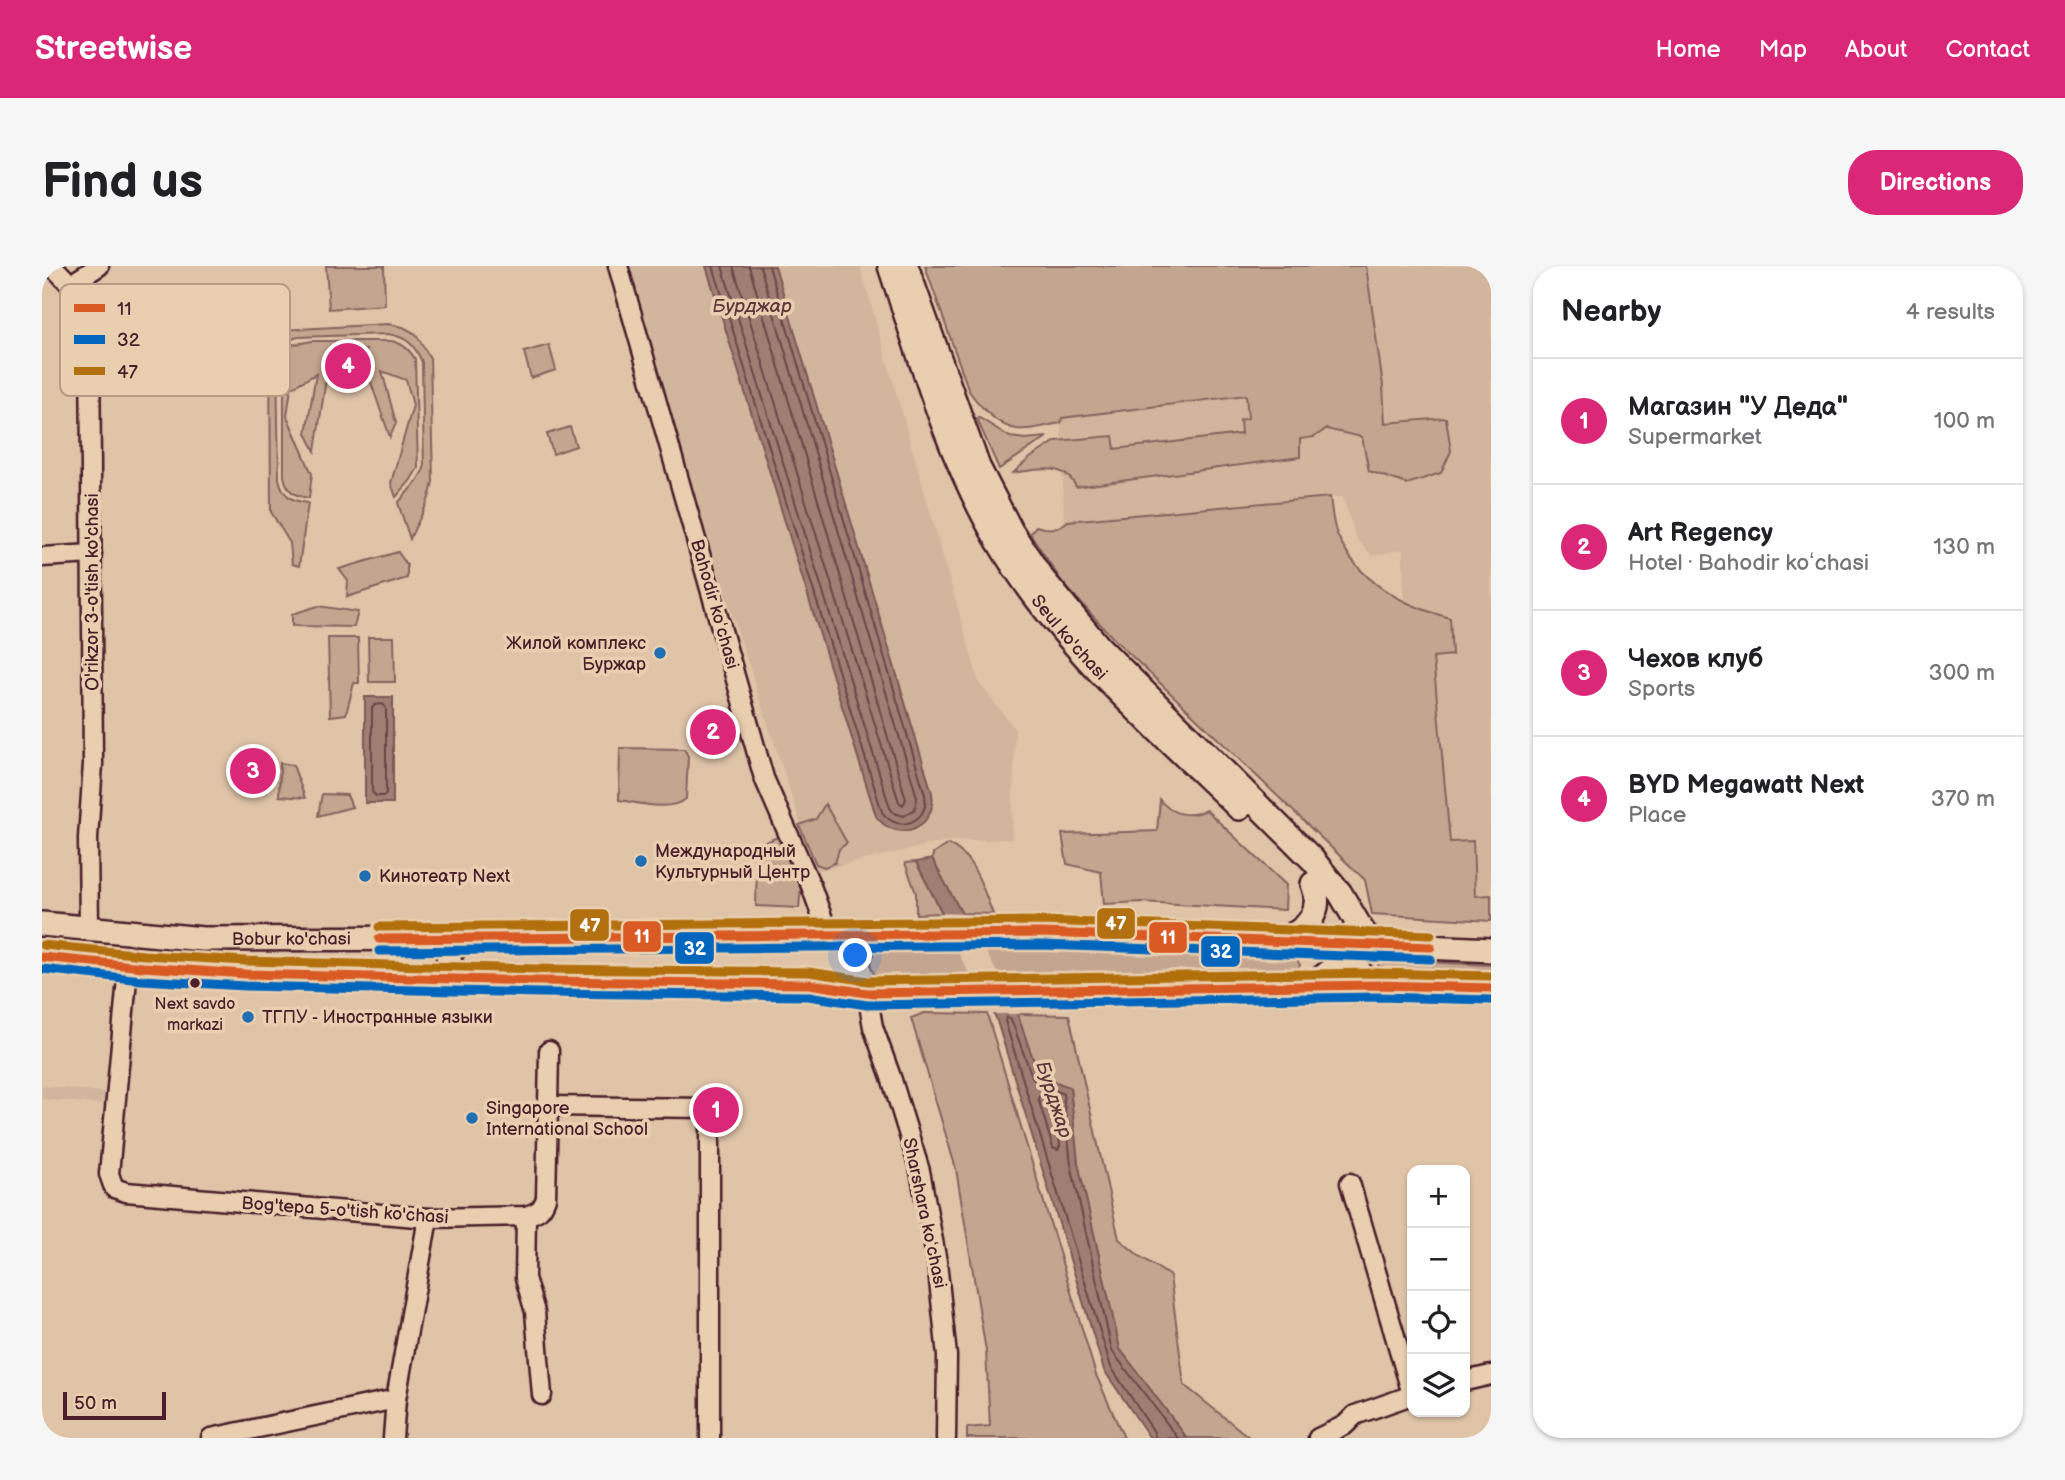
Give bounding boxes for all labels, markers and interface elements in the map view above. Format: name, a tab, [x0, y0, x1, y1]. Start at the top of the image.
text: Streetwise	[35, 29, 192, 69]
text: Home	[1656, 35, 1721, 64]
text: Map	[1759, 35, 1807, 64]
text: About	[1845, 35, 1907, 64]
text: Contact	[1945, 35, 2030, 64]
button: Directions	[1848, 150, 2023, 215]
text: Find us	[42, 153, 203, 212]
legend	[60, 284, 290, 396]
text: Nearby	[1561, 294, 1661, 330]
water label: Бурджар	[712, 295, 792, 318]
text: 11	[117, 298, 132, 321]
text: 4 results	[1906, 298, 1995, 326]
text: 32	[117, 329, 141, 352]
pin: 4	[325, 340, 371, 392]
text: 47	[117, 361, 139, 384]
text: Магазин "У Деда"	[1628, 392, 1848, 423]
text: 1	[1579, 407, 1589, 435]
text: 100 m	[1934, 407, 1995, 435]
text: Supermarket	[1628, 423, 1762, 451]
street label: O'rikzor 3-o'tish ko'chasi	[82, 493, 103, 691]
text: Art Regency	[1628, 518, 1773, 549]
text: 2	[1577, 533, 1591, 561]
text: 130 m	[1933, 533, 1995, 561]
street label: Bahodir koʻchasi	[686, 537, 743, 672]
text: Hotel · Bahodir koʻchasi	[1628, 549, 1869, 577]
street label: Seul ko'chasi	[1027, 591, 1111, 684]
place label: Жилой комплекс Буржар	[506, 633, 646, 675]
text: Чехов клуб	[1628, 644, 1763, 675]
marker: Жилой комплекс Буржар	[652, 645, 668, 661]
text: 3	[1577, 659, 1591, 687]
text: 300 m	[1929, 659, 1995, 687]
text: Sports	[1628, 675, 1695, 703]
pin: 2	[690, 706, 736, 758]
pin: 3	[230, 745, 276, 797]
text: BYD Megawatt Next	[1628, 770, 1864, 801]
text: 4	[1577, 785, 1591, 813]
text: 370 m	[1931, 785, 1995, 813]
text: Place	[1628, 801, 1686, 829]
place label: Международный Культурный Центр	[655, 841, 810, 883]
marker: Международный Культурный Центр	[633, 853, 649, 869]
place label: Кинотеатр Next	[379, 866, 511, 887]
marker: Кинотеатр Next	[357, 868, 373, 884]
line badge: 47	[1096, 907, 1136, 940]
line badge: 47	[569, 908, 610, 942]
text: 47	[1105, 913, 1127, 936]
text: 47	[579, 915, 601, 938]
line badge: 11	[622, 920, 662, 953]
line badge: 11	[1148, 921, 1188, 954]
text: 11	[634, 926, 650, 949]
text: 11	[1160, 927, 1176, 950]
street label: Bobur ko'chasi	[232, 929, 351, 950]
line badge: 32	[674, 931, 715, 965]
line badge: 32	[1200, 935, 1241, 968]
text: 32	[684, 938, 707, 961]
your location	[838, 938, 872, 972]
text: 32	[1210, 941, 1233, 964]
marker: Next savdo markazi	[188, 976, 202, 990]
place label: Next savdo markazi	[155, 995, 235, 1035]
place label: ТГПУ - Иностранные языки	[262, 1007, 493, 1028]
marker: ТГПУ - Иностранные языки	[240, 1009, 256, 1025]
water label: Бурджар	[1030, 1058, 1077, 1141]
pin: 1	[693, 1084, 739, 1136]
place label: Singapore International School	[486, 1098, 648, 1140]
marker: Singapore International School	[464, 1110, 480, 1126]
street label: Sharshara koʻchasi	[898, 1136, 951, 1290]
map controls	[1407, 1165, 1470, 1417]
button: +	[1407, 1165, 1470, 1228]
street label: Bog'tepa 5-o'tish ko'chasi	[241, 1193, 449, 1228]
button: −	[1407, 1228, 1470, 1291]
button: locate	[1407, 1291, 1470, 1354]
button: layers	[1407, 1354, 1470, 1417]
scale bar	[63, 1389, 166, 1421]
text: 50 m	[74, 1392, 117, 1415]

